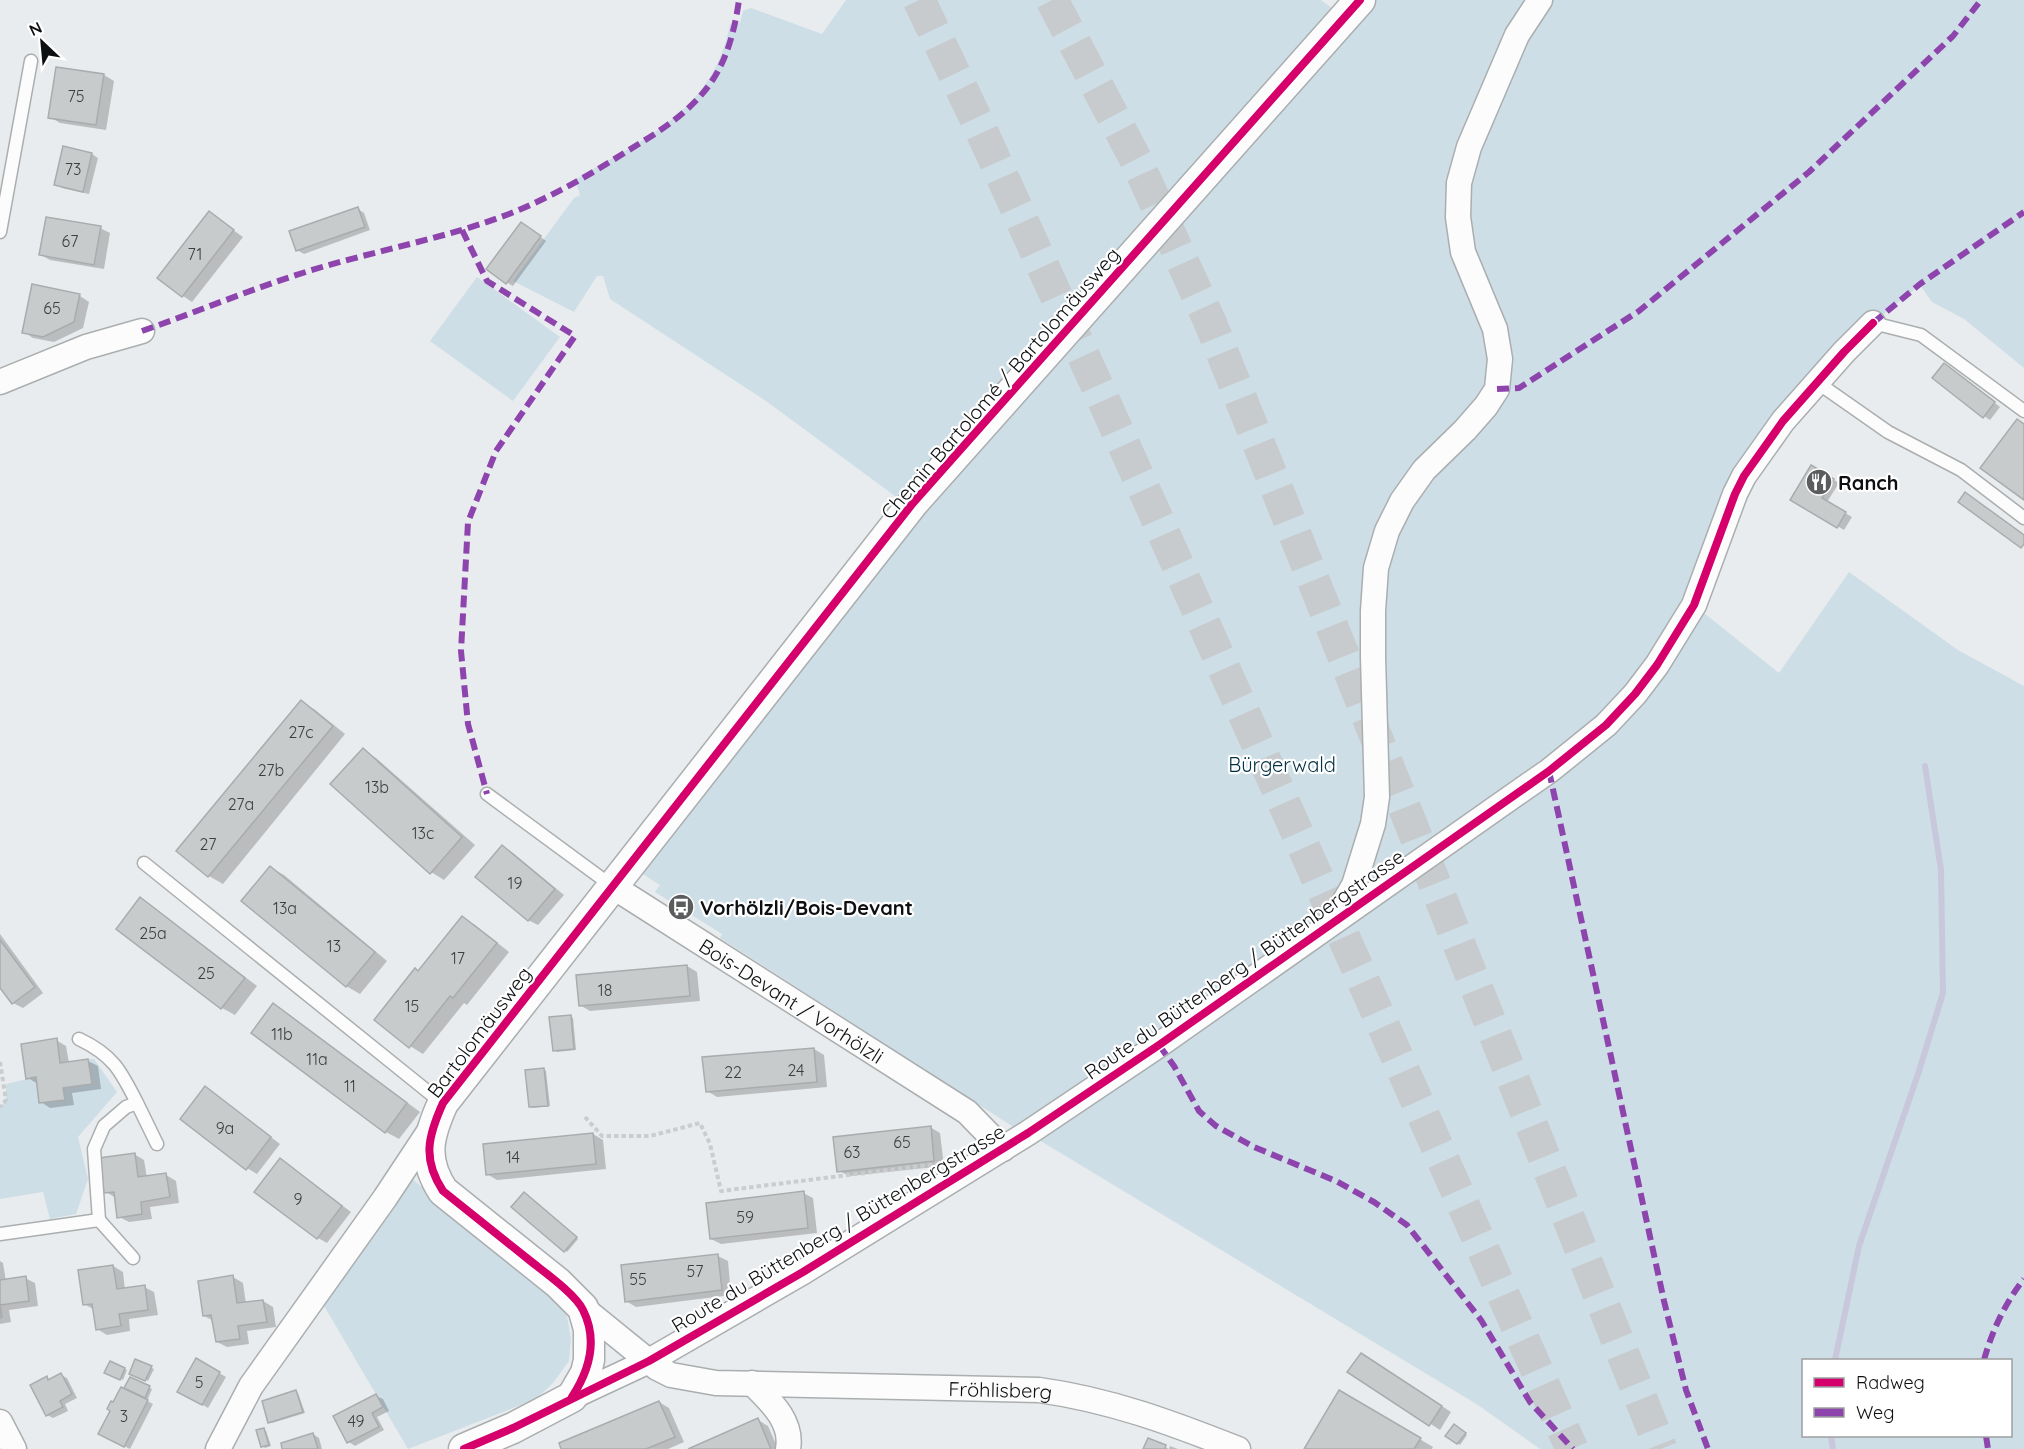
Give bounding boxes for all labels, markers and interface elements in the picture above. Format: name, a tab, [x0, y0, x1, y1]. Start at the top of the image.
north arrow	[12, 12, 72, 72]
text: N	[26, 17, 45, 40]
house number: 75	[68, 86, 84, 106]
house number: 73	[65, 159, 81, 179]
house number: 67	[62, 231, 78, 251]
street label: Chemin Bartolomé / Bartolomäusweg	[875, 242, 1125, 524]
house number: 71	[188, 244, 202, 264]
house number: 65	[43, 298, 61, 318]
restaurant icon: Ranch	[1804, 467, 1834, 497]
place label: Ranch	[1838, 470, 1898, 495]
house number: 27c	[288, 722, 314, 742]
park label: Bürgerwald	[1228, 752, 1336, 777]
house number: 27b	[258, 760, 284, 780]
house number: 13b	[365, 777, 389, 797]
house number: 27a	[228, 794, 254, 814]
house number: 13c	[412, 823, 434, 843]
house number: 27	[200, 834, 216, 854]
street label: Route du Büttenberg / Büttenbergstrasse	[1079, 843, 1409, 1085]
house number: 19	[508, 873, 522, 893]
bus stop icon: Vorhölzli/Bois-Devant	[666, 892, 696, 922]
place label: Vorhölzli/Bois-Devant	[700, 895, 913, 920]
house number: 13a	[273, 898, 297, 918]
house number: 25a	[139, 923, 167, 943]
street label: Bois-Devant / Vorhölzli	[695, 932, 889, 1068]
house number: 13	[327, 936, 341, 956]
house number: 17	[451, 948, 465, 968]
street label: Bartolomäusweg	[422, 961, 536, 1103]
house number: 25	[197, 963, 215, 983]
house number: 18	[598, 980, 612, 1000]
house number: 15	[405, 996, 419, 1016]
house number: 11b	[271, 1024, 293, 1044]
house number: 11a	[306, 1049, 328, 1069]
house number: 24	[787, 1060, 805, 1080]
house number: 22	[724, 1062, 742, 1082]
house number: 11	[344, 1076, 356, 1096]
house number: 9a	[216, 1118, 234, 1138]
street label: Route du Büttenberg / Büttenbergstrasse	[667, 1118, 1009, 1338]
house number: 65	[893, 1132, 911, 1152]
house number: 63	[844, 1142, 861, 1162]
house number: 14	[506, 1147, 520, 1167]
house number: 9	[294, 1189, 303, 1209]
house number: 59	[736, 1207, 754, 1227]
house number: 57	[687, 1261, 703, 1281]
house number: 55	[629, 1269, 647, 1289]
legend	[1802, 1359, 2012, 1437]
text: Radweg	[1856, 1371, 1925, 1394]
house number: 5	[195, 1372, 203, 1392]
street label: Fröhlisberg	[948, 1376, 1054, 1404]
text: Weg	[1856, 1401, 1894, 1424]
house number: 3	[120, 1406, 128, 1426]
house number: 49	[347, 1411, 365, 1431]

